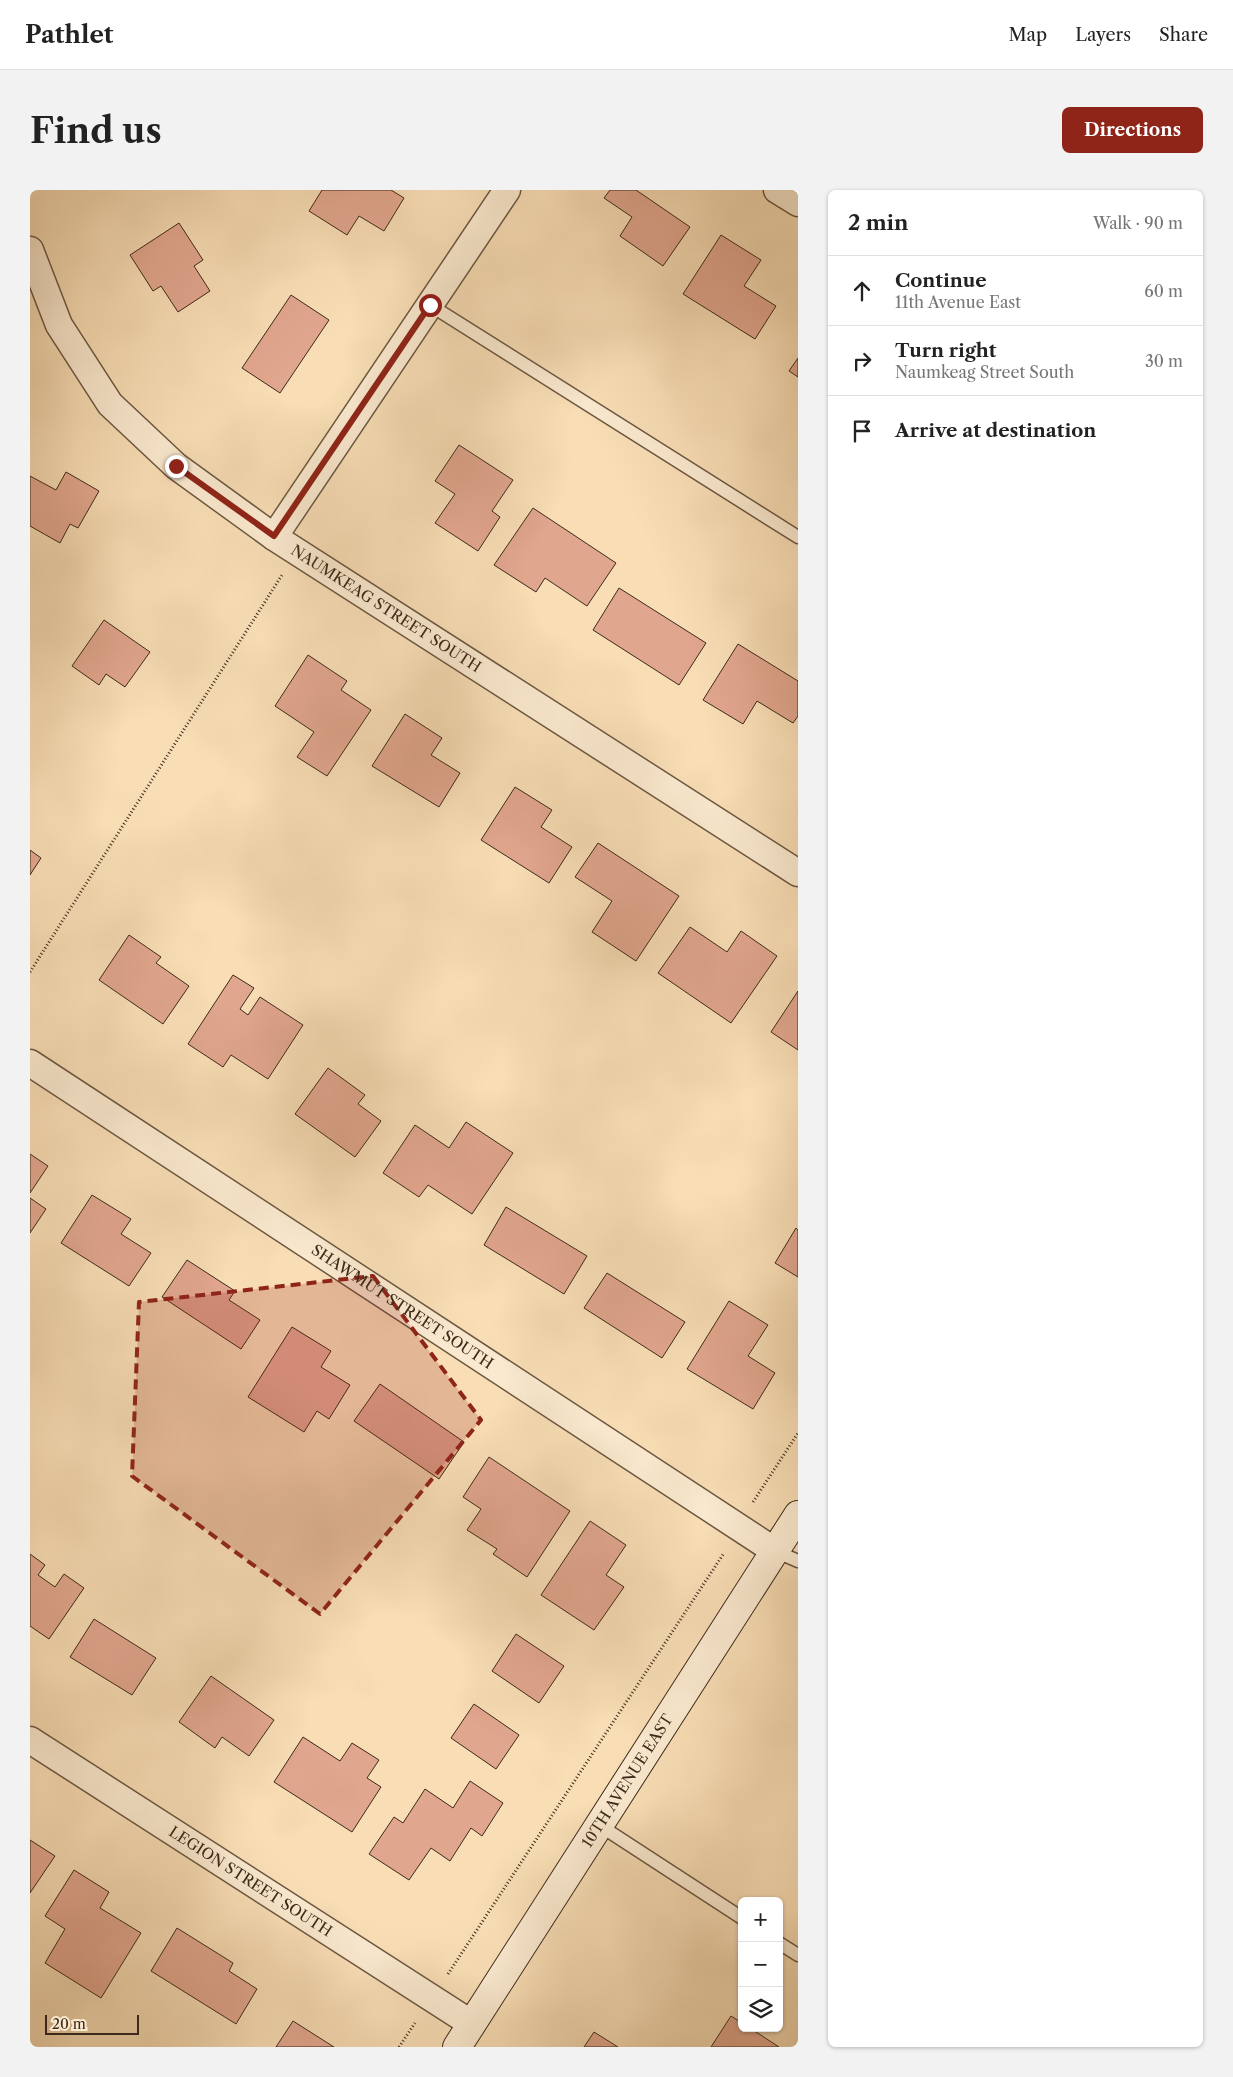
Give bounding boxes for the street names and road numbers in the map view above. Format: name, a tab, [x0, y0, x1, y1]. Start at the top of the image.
street label: NAUMKEAG STREET SOUTH	[288, 540, 485, 676]
street label: SHAWMUT STREET SOUTH	[308, 1240, 497, 1373]
street label: 10TH AVENUE EAST	[577, 1710, 677, 1851]
street label: LEGION STREET SOUTH	[166, 1822, 336, 1941]

